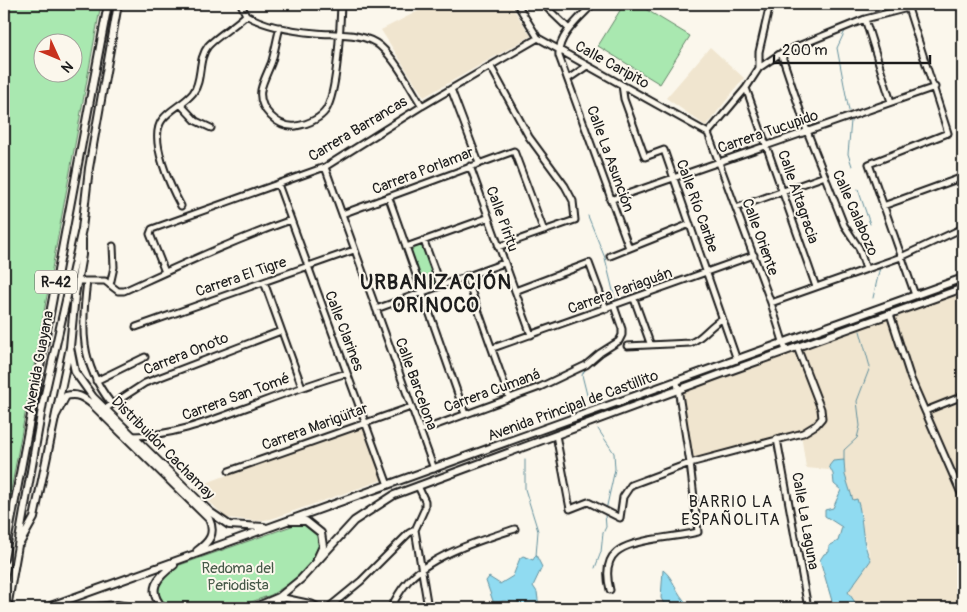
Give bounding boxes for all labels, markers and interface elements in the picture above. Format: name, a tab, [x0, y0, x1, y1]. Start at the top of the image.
north arrow	[32, 32, 82, 82]
scale bar	[774, 32, 931, 64]
street label: Calle Caripito	[571, 37, 653, 93]
text: 200 m	[782, 41, 827, 60]
text: N	[58, 57, 76, 76]
street label: Carrera Barrancas	[305, 92, 411, 166]
street label: Calle La Asunción	[582, 103, 638, 215]
street label: Carrera Tucupido	[715, 106, 821, 158]
street label: Carrera Porlamar	[369, 143, 477, 199]
street label: Calle Altagracia	[773, 148, 823, 246]
street label: Calle Río Caribe	[671, 157, 723, 255]
street label: Calle Calabozo	[828, 167, 882, 259]
street label: Calle Píritu	[481, 184, 523, 254]
street label: Calle Oriente	[737, 196, 783, 279]
street label: Carrera El Tigre	[193, 252, 290, 301]
street label: Carrera Pariaguán	[565, 263, 675, 319]
district label: URBANIZACIÓN ORINOCO	[360, 269, 512, 318]
road number: R-42	[35, 270, 77, 294]
street label: Calle Clarines	[320, 288, 368, 374]
street label: Avenida Guayana	[20, 309, 58, 415]
street label: Carrera Onoto	[141, 328, 231, 380]
street label: Calle Barcelona	[391, 335, 441, 433]
street label: Carrera Cumaná	[441, 365, 543, 417]
street label: Avenida Principal de Castillito	[485, 366, 661, 446]
street label: Carrera San Tomé	[180, 369, 292, 425]
street label: Distribuidor Cachamay	[107, 392, 219, 504]
street label: Carrera Marigüitar	[259, 399, 371, 455]
street label: Calle La Laguna	[787, 471, 823, 571]
district label: BARRIO LA ESPAÑOLITA	[681, 492, 781, 530]
park label: Redoma del Periodista	[202, 559, 274, 595]

